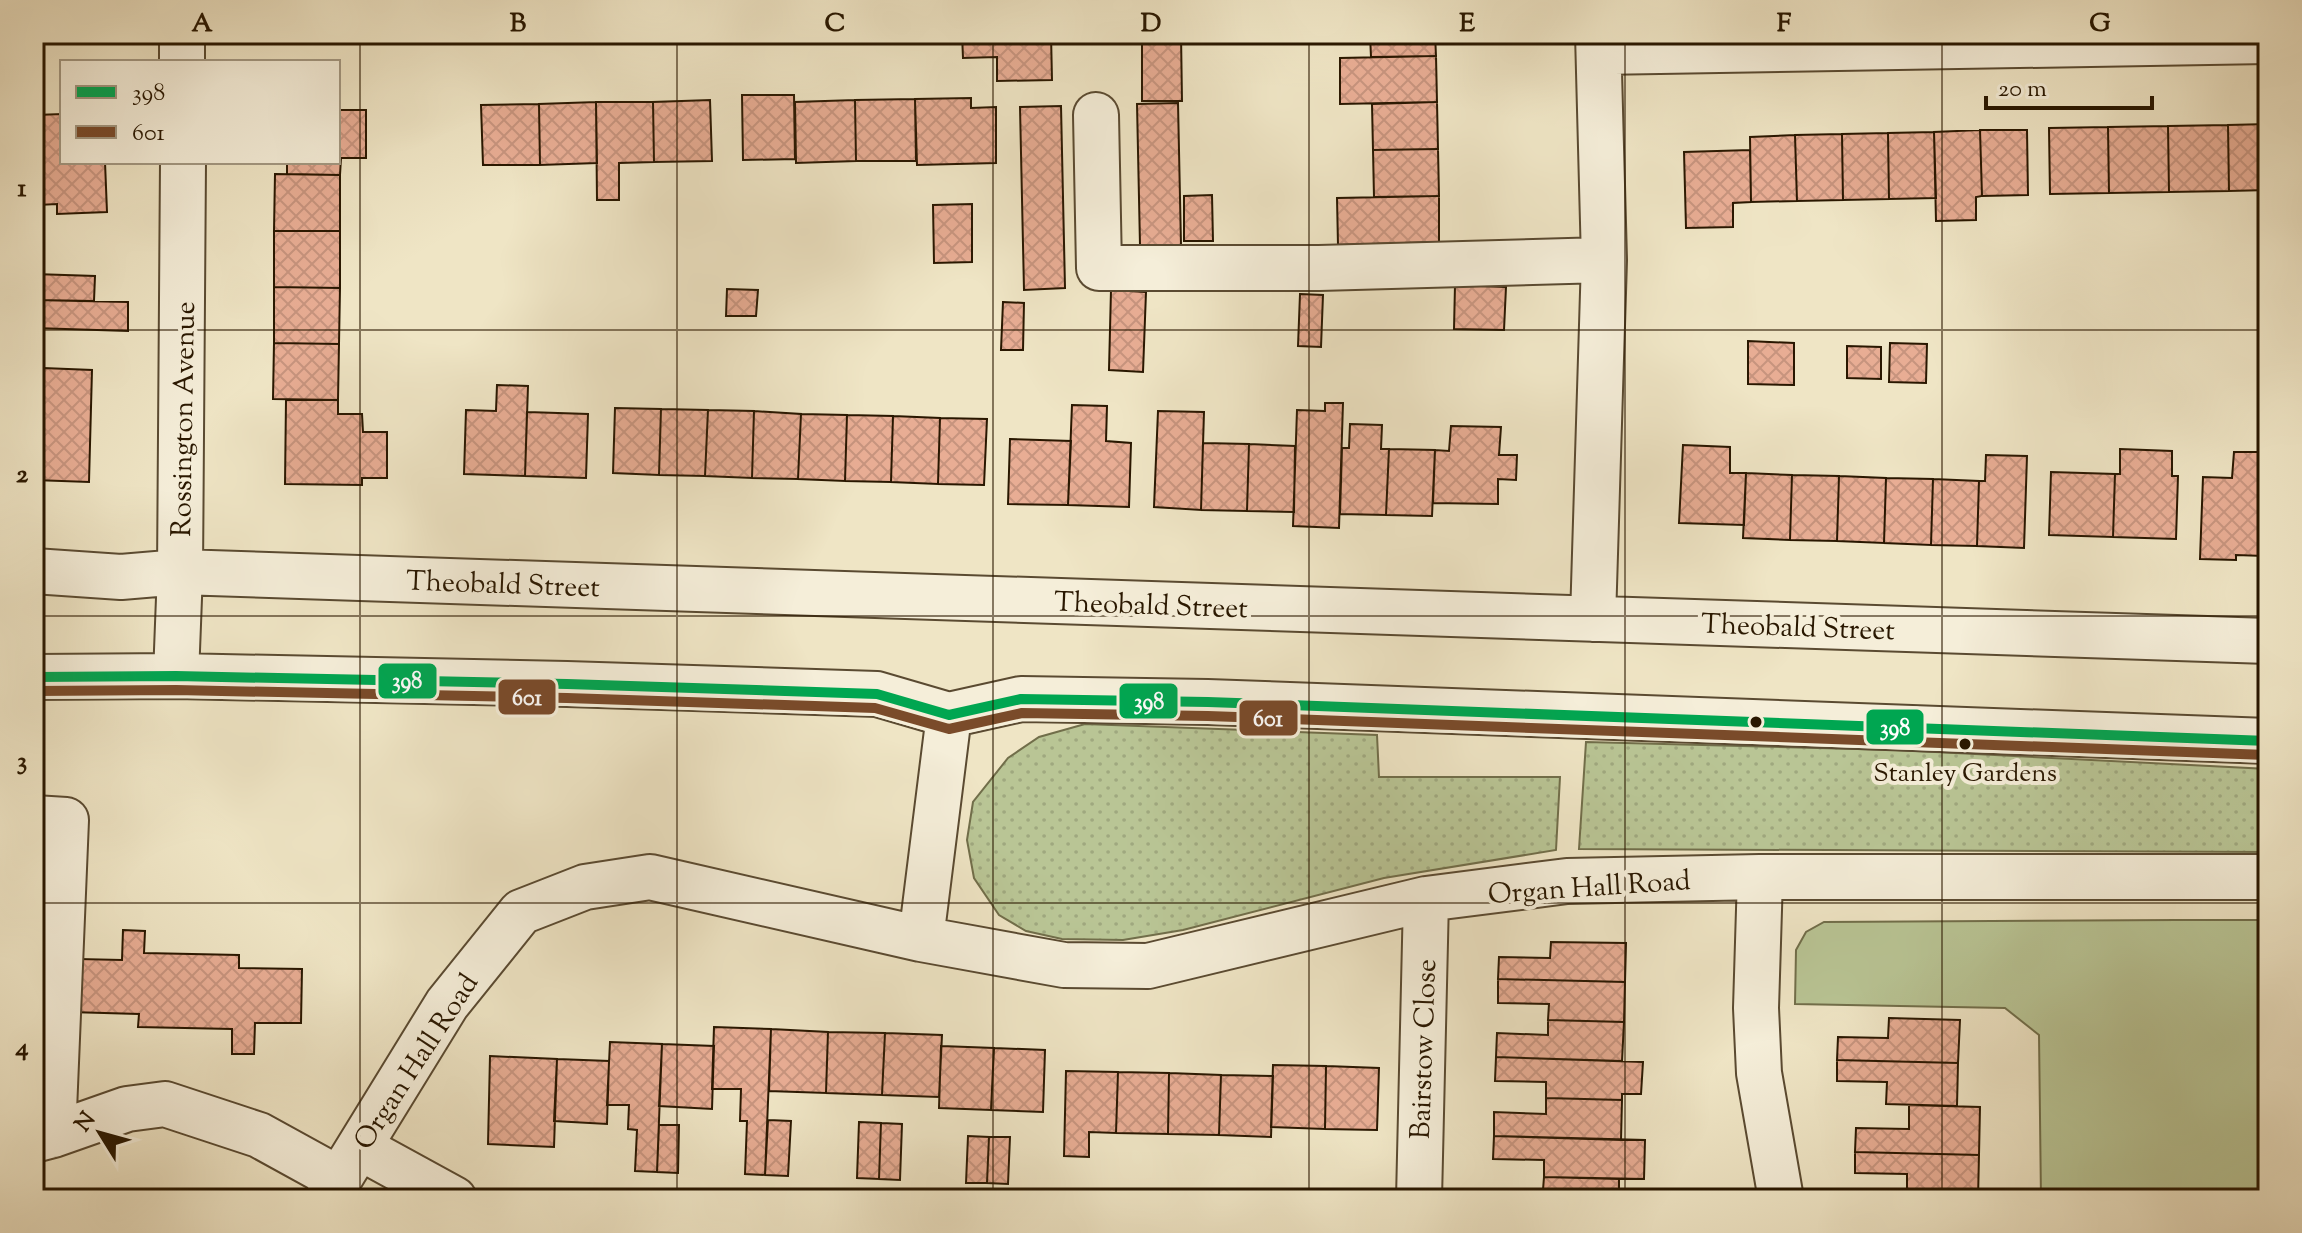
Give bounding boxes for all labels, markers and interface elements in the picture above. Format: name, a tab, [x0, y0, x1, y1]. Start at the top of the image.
text: A	[191, 6, 213, 43]
text: B	[510, 6, 527, 43]
text: C	[825, 6, 845, 43]
text: D	[1141, 6, 1161, 43]
text: E	[1459, 6, 1475, 43]
text: F	[1777, 6, 1792, 43]
text: G	[2089, 6, 2111, 43]
legend	[60, 60, 340, 164]
scale bar	[1986, 60, 2152, 110]
text: 20 m	[1998, 73, 2047, 107]
text: 398	[132, 77, 165, 111]
text: 601	[132, 117, 165, 151]
text: 1	[18, 171, 27, 208]
street label: Rossington Avenue	[163, 301, 207, 537]
text: 2	[16, 457, 29, 494]
street label: Theobald Street	[405, 563, 601, 609]
street label: Theobald Street	[1053, 584, 1249, 630]
street label: Theobald Street	[1700, 606, 1896, 652]
line badge: 398	[377, 662, 438, 700]
text: 398	[392, 667, 422, 699]
line badge: 601	[497, 678, 557, 716]
line badge: 398	[1118, 682, 1179, 720]
text: 601	[512, 684, 542, 716]
text: 398	[1134, 688, 1164, 720]
line badge: 601	[1238, 699, 1299, 737]
text: 601	[1253, 705, 1283, 737]
line badge: 398	[1865, 708, 1925, 746]
unlabelled marker	[1748, 714, 1764, 730]
text: 398	[1880, 714, 1910, 746]
marker: Stanley Gardens	[1957, 736, 1973, 752]
text: 3	[17, 744, 27, 781]
place label: Stanley Gardens	[1873, 756, 2057, 793]
street label: Organ Hall Road	[1487, 862, 1692, 916]
street label: Bairstow Close	[1402, 958, 1448, 1140]
street label: Organ Hall Road	[345, 966, 490, 1159]
text: 4	[14, 1030, 29, 1067]
north arrow	[60, 1093, 140, 1173]
text: N	[68, 1106, 105, 1139]

